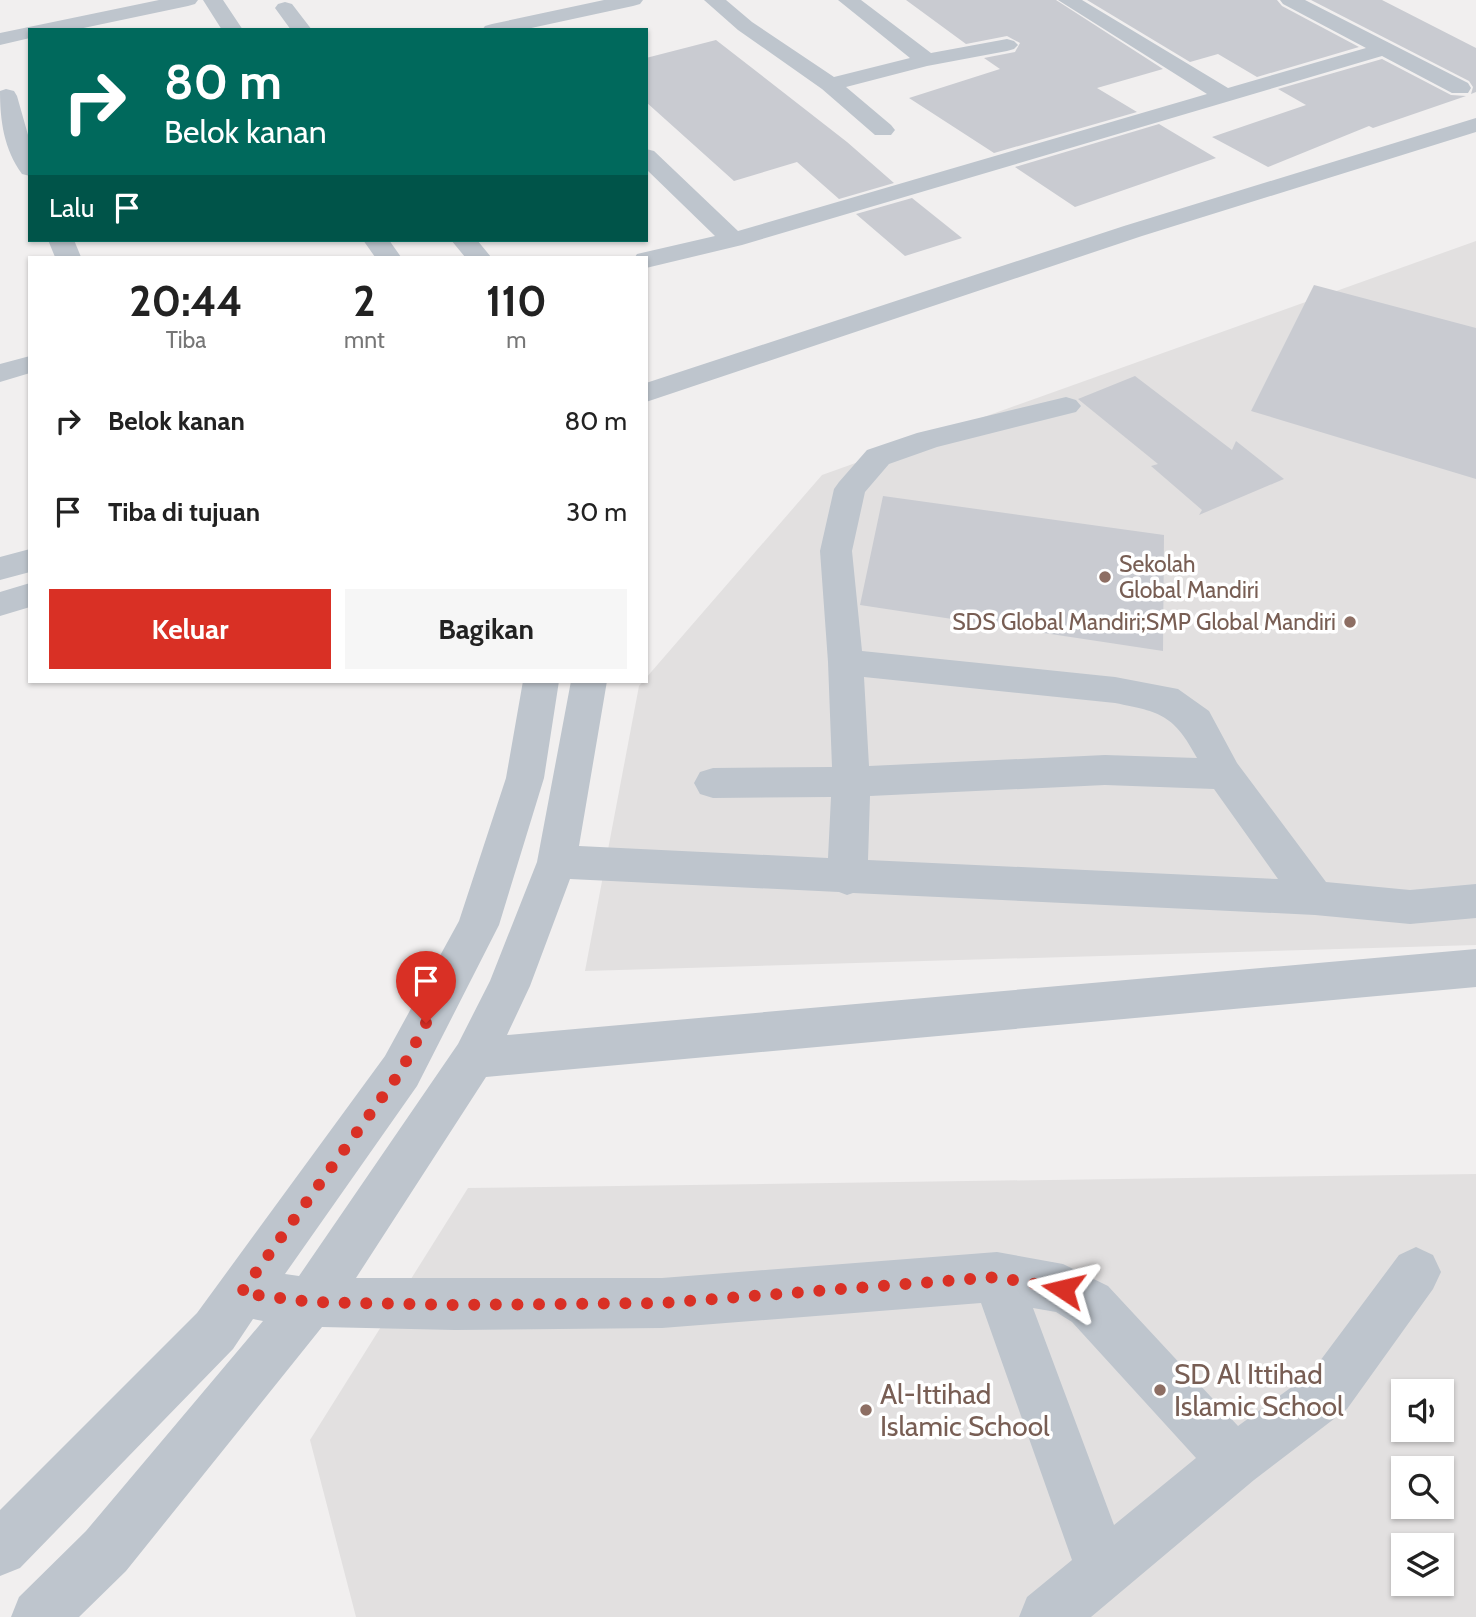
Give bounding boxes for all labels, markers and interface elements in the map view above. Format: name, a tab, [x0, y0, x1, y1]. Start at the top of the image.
text: 80 m	[164, 52, 282, 111]
icon: right	[49, 56, 140, 147]
text: Belok kanan	[164, 112, 327, 151]
icon: arrive	[108, 189, 146, 227]
text: Lalu	[49, 192, 94, 224]
text: 20:44	[129, 275, 243, 327]
text: 2	[353, 275, 375, 327]
text: 110	[486, 275, 547, 327]
text: Tiba	[166, 326, 206, 354]
text: mnt	[344, 326, 385, 354]
text: m	[506, 326, 526, 354]
icon: right	[49, 402, 87, 440]
text: Belok kanan	[108, 405, 245, 437]
text: 80 m	[564, 405, 627, 437]
icon: arrive	[49, 493, 87, 531]
text: Tiba di tujuan	[108, 496, 260, 528]
text: 30 m	[566, 496, 627, 528]
place label: Sekolah Global Mandiri	[1119, 550, 1259, 604]
marker: Sekolah Global Mandiri	[1097, 569, 1113, 585]
button: Keluar	[49, 589, 331, 669]
button: Bagikan	[345, 589, 627, 669]
place label: SDS Global Mandiri;SMP Global Mandiri	[952, 608, 1336, 636]
marker: SDS Global Mandiri;SMP Global Mandiri	[1342, 614, 1358, 630]
pin	[396, 951, 456, 1023]
icon: arrive	[407, 962, 445, 1000]
position arrow	[1026, 1252, 1100, 1326]
place label: SD Al Ittihad Islamic School	[1174, 1357, 1344, 1423]
place label: Al-Ittihad Islamic School	[880, 1377, 1050, 1443]
map controls	[1391, 1379, 1454, 1596]
button: sound	[1391, 1379, 1454, 1442]
marker: SD Al Ittihad Islamic School	[1152, 1382, 1168, 1398]
marker: Al-Ittihad Islamic School	[858, 1402, 874, 1418]
button: search	[1391, 1456, 1454, 1519]
button: layers	[1391, 1533, 1454, 1596]

